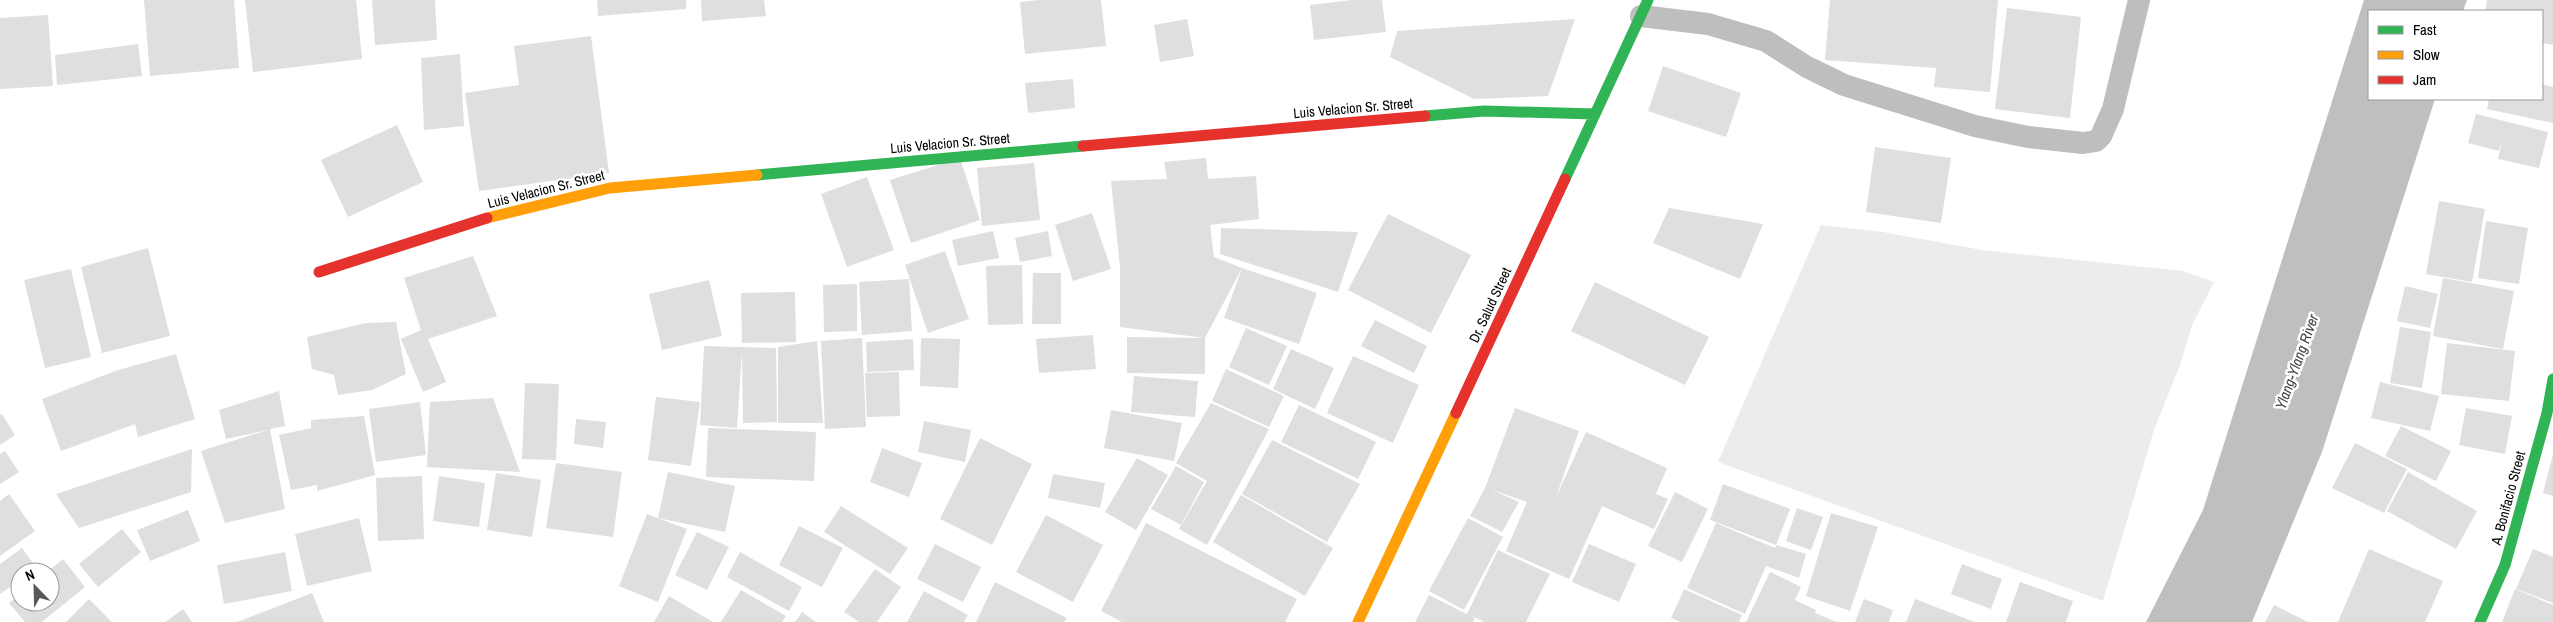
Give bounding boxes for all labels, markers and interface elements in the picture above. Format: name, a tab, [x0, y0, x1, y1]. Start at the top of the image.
legend	[2368, 10, 2543, 100]
text: Fast	[2413, 19, 2437, 40]
text: Slow	[2413, 44, 2440, 65]
text: Jam	[2413, 69, 2436, 90]
street label: Luis Velacion Sr. Street	[1292, 94, 1414, 122]
street label: Luis Velacion Sr. Street	[889, 129, 1011, 157]
street label: Luis Velacion Sr. Street	[486, 166, 606, 212]
street label: Dr. Salud Street	[1465, 264, 1515, 346]
water label: Ylang-Ylang River	[2270, 310, 2324, 412]
street label: A. Bonifacio Street	[2487, 449, 2529, 548]
north arrow	[10, 562, 60, 612]
text: N	[23, 565, 37, 585]

